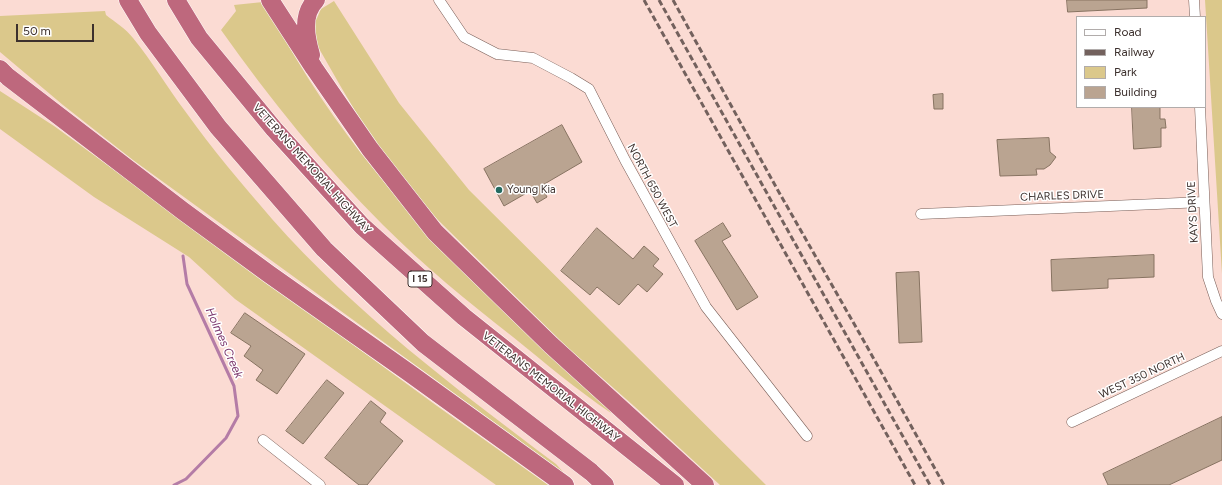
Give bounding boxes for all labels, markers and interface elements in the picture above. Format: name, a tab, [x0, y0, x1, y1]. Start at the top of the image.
scale bar	[18, 16, 96, 42]
legend	[1076, 16, 1206, 108]
text: 50 m	[23, 24, 51, 38]
text: Road	[1114, 25, 1142, 39]
text: Railway	[1114, 45, 1155, 59]
text: Park	[1114, 65, 1137, 79]
text: Building	[1114, 85, 1157, 99]
street label: VETERANS MEMORIAL HIGHWAY	[250, 101, 374, 237]
street label: NORTH 650 WEST	[624, 142, 680, 230]
street label: KAYS DRIVE	[1185, 181, 1201, 243]
place label: Young Kia	[507, 183, 556, 197]
marker: Young Kia	[494, 185, 504, 195]
street label: CHARLES DRIVE	[1020, 188, 1104, 204]
road number: I 15	[408, 271, 432, 287]
water label: Holmes Creek	[202, 305, 246, 381]
street label: VETERANS MEMORIAL HIGHWAY	[480, 329, 622, 445]
street label: WEST 350 NORTH	[1097, 350, 1187, 402]

